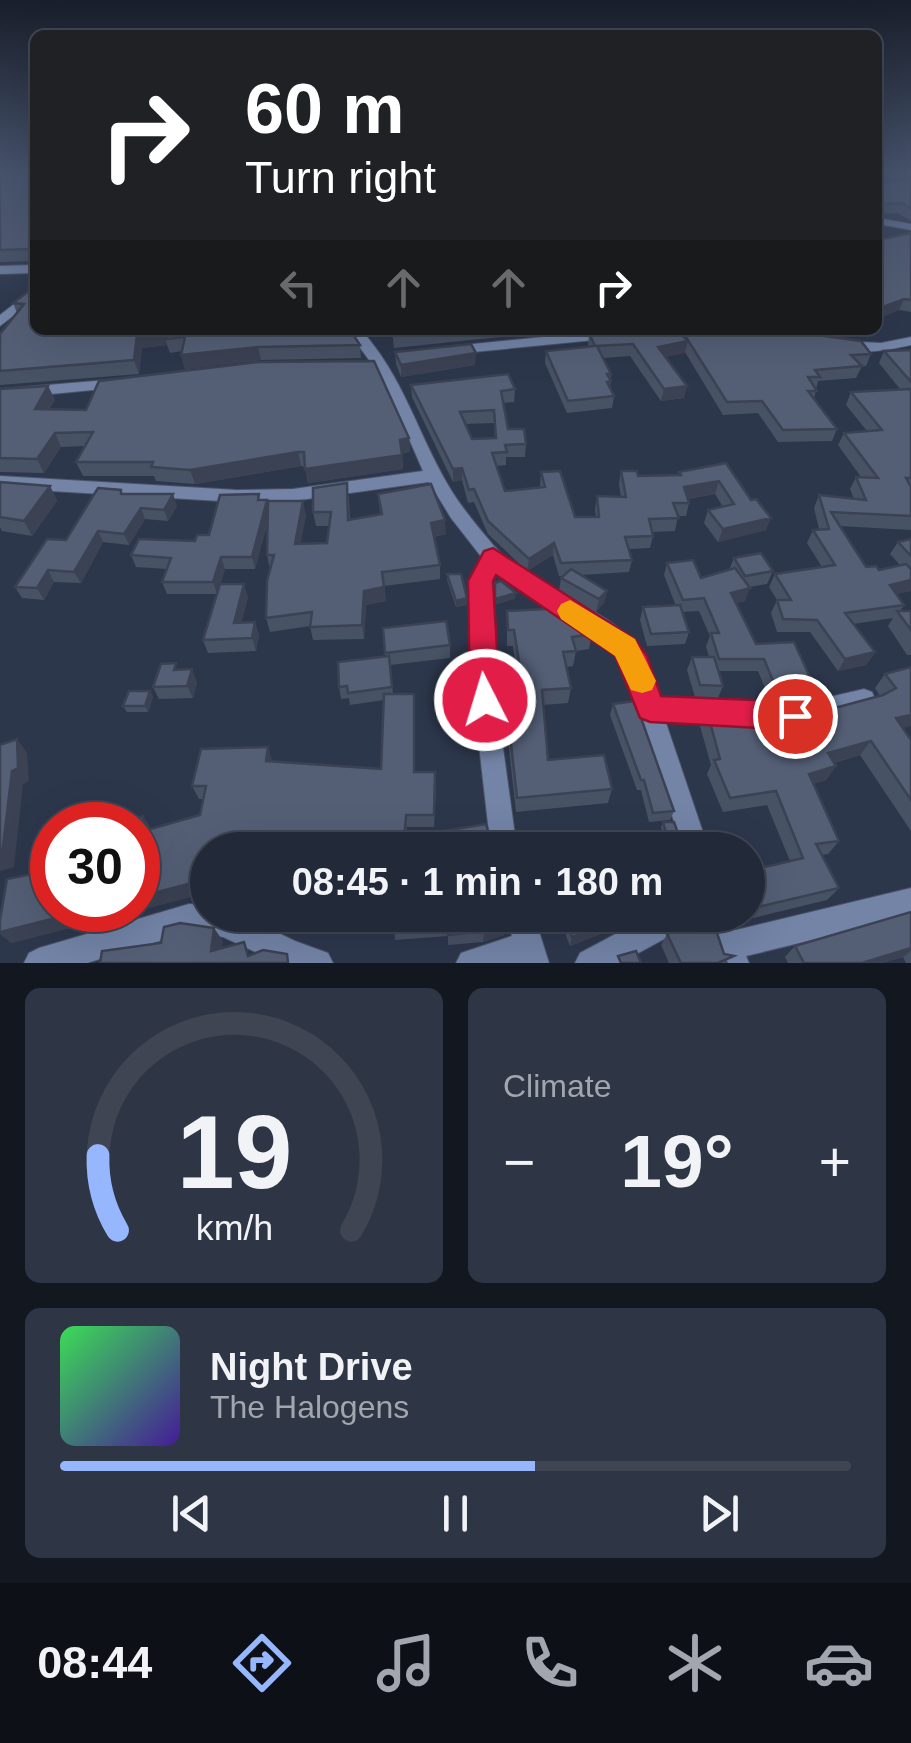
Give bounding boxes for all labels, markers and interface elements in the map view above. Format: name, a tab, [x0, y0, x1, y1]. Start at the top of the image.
icon: right	[80, 70, 210, 200]
text: 60 m	[245, 70, 405, 148]
text: Turn right	[245, 152, 436, 203]
icon: left	[271, 260, 326, 315]
icon: ahead	[376, 260, 431, 315]
icon: ahead	[481, 260, 536, 315]
icon: right	[586, 260, 641, 315]
position arrow	[433, 648, 537, 752]
pin	[753, 674, 838, 759]
icon: arrive	[768, 689, 823, 744]
speed limit sign: 30	[30, 802, 160, 932]
text: 08:45 · 1 min · 180 m	[292, 861, 663, 903]
text: Climate	[503, 1068, 611, 1104]
text: 19	[176, 1094, 292, 1210]
text: 19°	[620, 1119, 734, 1203]
text: −	[503, 1131, 535, 1193]
text: +	[819, 1131, 851, 1193]
text: km/h	[195, 1208, 273, 1248]
text: Night Drive	[210, 1346, 413, 1388]
text: The Halogens	[210, 1389, 409, 1425]
icon: previous	[164, 1486, 219, 1541]
icon: pause	[428, 1486, 483, 1541]
icon: next	[692, 1486, 747, 1541]
icon: directions	[227, 1628, 297, 1698]
icon: music	[371, 1628, 441, 1698]
icon: phone	[515, 1628, 585, 1698]
icon: climate	[660, 1628, 730, 1698]
icon: car	[804, 1628, 874, 1698]
text: 08:44	[37, 1637, 152, 1688]

